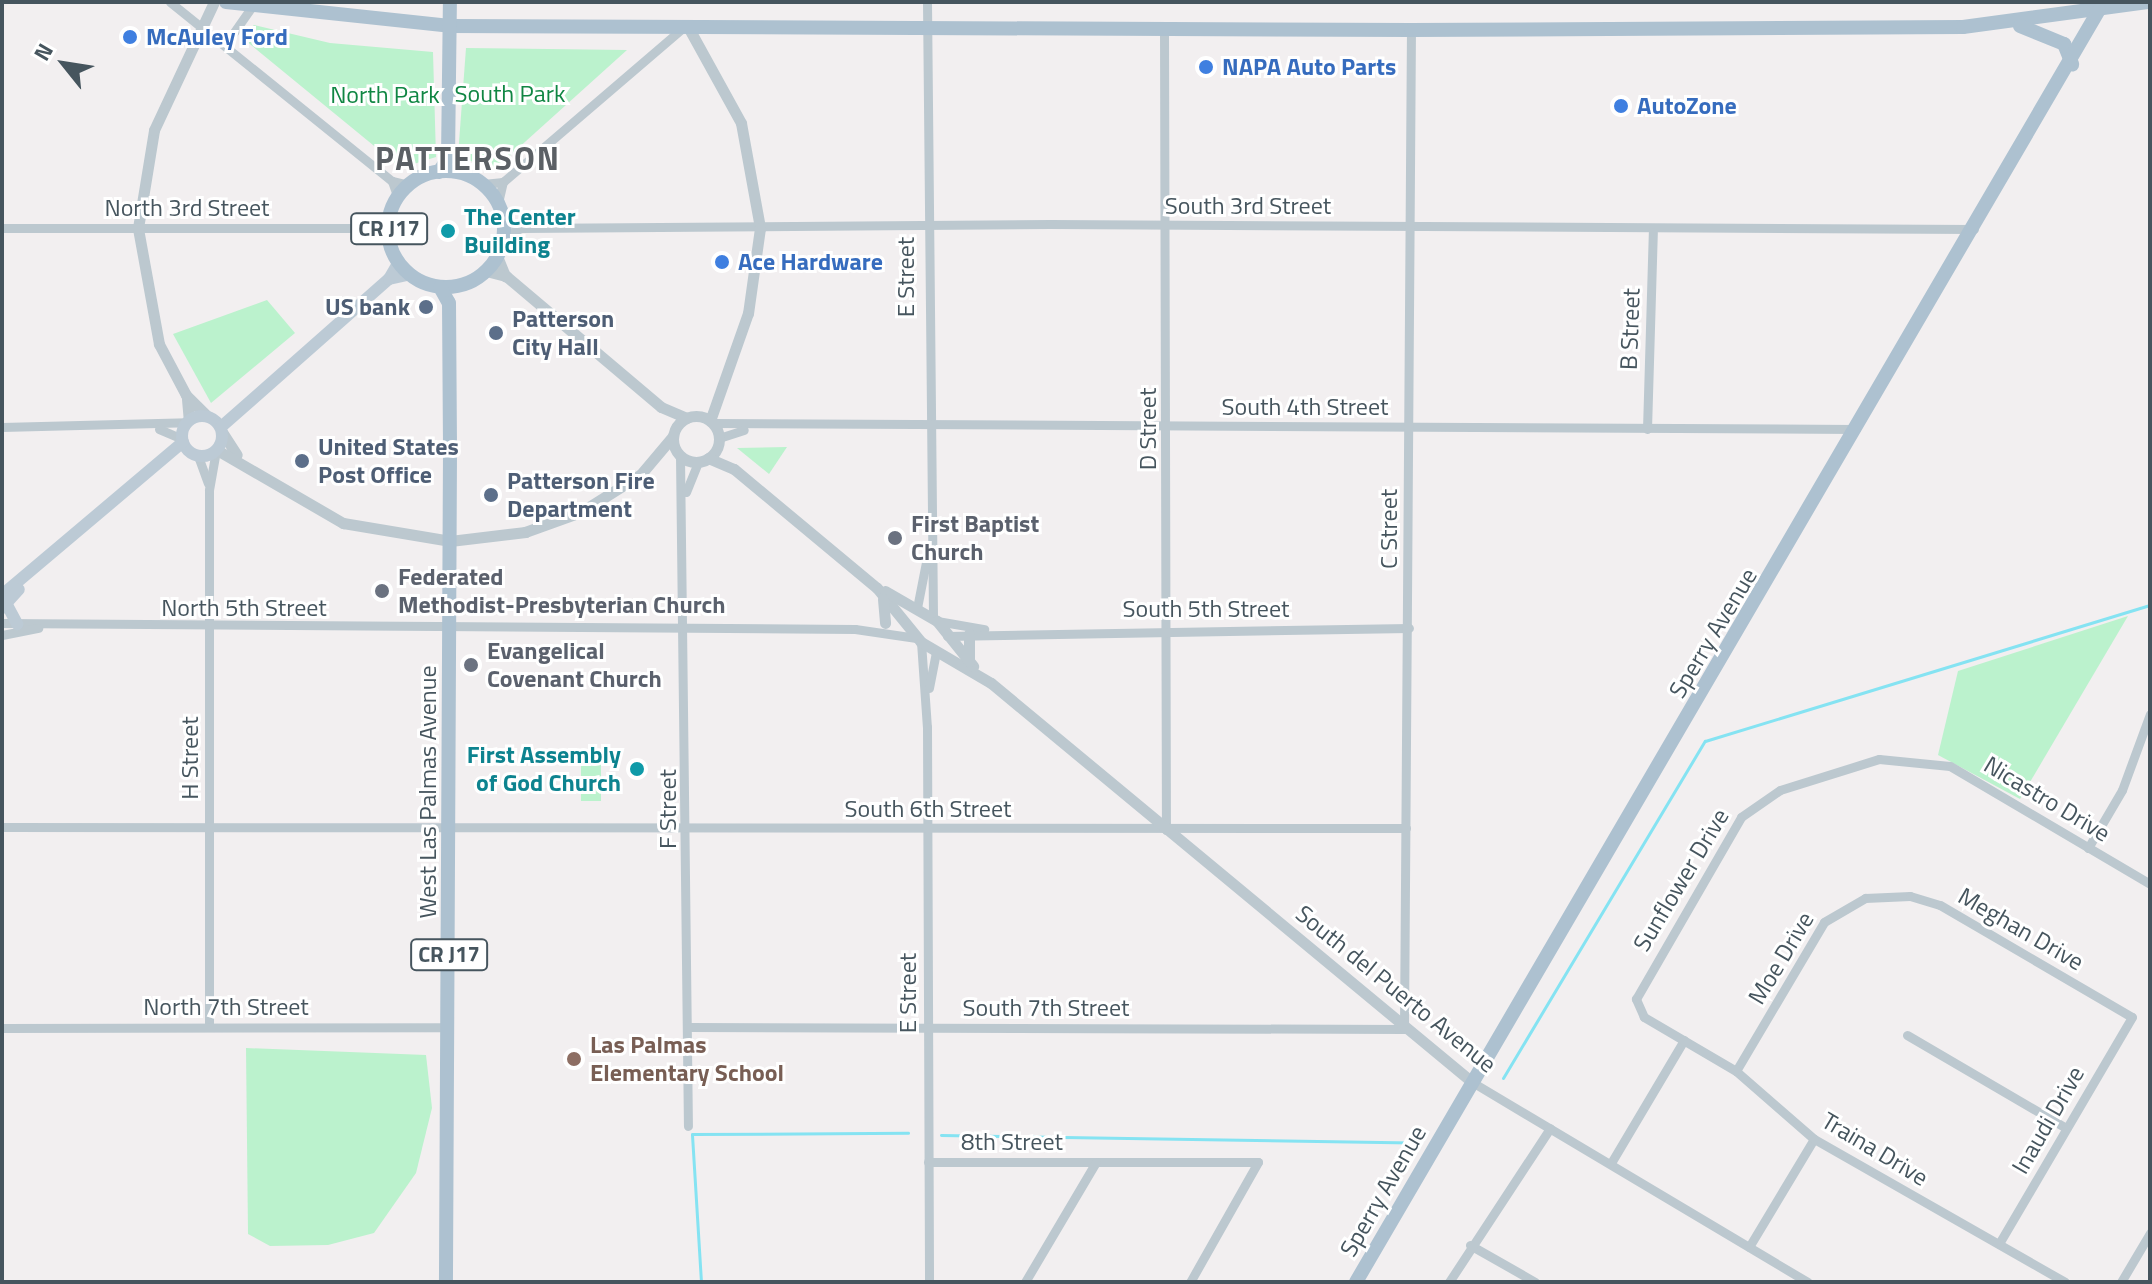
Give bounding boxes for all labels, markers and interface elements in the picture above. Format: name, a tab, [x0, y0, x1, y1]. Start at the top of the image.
place label: McAuley Ford	[146, 23, 288, 51]
north arrow	[24, 24, 104, 104]
marker: McAuley Ford	[121, 28, 139, 46]
text: N	[25, 37, 62, 67]
place label: NAPA Auto Parts	[1222, 53, 1396, 81]
marker: NAPA Auto Parts	[1197, 58, 1215, 76]
park label: South Park	[455, 80, 565, 108]
park label: North Park	[330, 81, 440, 109]
place label: AutoZone	[1637, 92, 1737, 120]
marker: AutoZone	[1612, 97, 1630, 115]
district label: PATTERSON	[375, 139, 561, 177]
street label: South 3rd Street	[1165, 192, 1331, 220]
street label: North 3rd Street	[105, 194, 269, 222]
place label: The Center Building	[464, 203, 576, 259]
road number: CR J17	[349, 211, 429, 247]
marker: The Center Building	[439, 222, 457, 240]
street label: E Street	[892, 237, 920, 317]
place label: Ace Hardware	[738, 248, 883, 276]
marker: Ace Hardware	[713, 253, 731, 271]
street label: B Street	[1614, 288, 1646, 370]
place label: US bank	[325, 293, 410, 321]
marker: US bank	[417, 298, 435, 316]
place label: Patterson City Hall	[512, 305, 614, 361]
marker: Patterson City Hall	[487, 324, 505, 342]
street label: D Street	[1134, 388, 1162, 470]
street label: South 4th Street	[1222, 393, 1388, 421]
place label: United States Post Office	[318, 433, 459, 489]
marker: United States Post Office	[293, 452, 311, 470]
place label: Patterson Fire Department	[507, 467, 655, 523]
marker: Patterson Fire Department	[482, 486, 500, 504]
street label: C Street	[1375, 489, 1403, 569]
place label: First Baptist Church	[911, 510, 1039, 566]
marker: First Baptist Church	[886, 529, 904, 547]
place label: Federated Methodist-Presbyterian Church	[398, 563, 726, 619]
street label: Sperry Avenue	[1663, 563, 1763, 703]
marker: Federated Methodist-Presbyterian Church	[373, 582, 391, 600]
street label: North 5th Street	[161, 594, 327, 622]
street label: South 5th Street	[1123, 595, 1289, 623]
place label: Evangelical Covenant Church	[487, 637, 662, 693]
marker: Evangelical Covenant Church	[462, 656, 480, 674]
street label: West Las Palmas Avenue	[414, 665, 442, 919]
street label: H Street	[176, 716, 204, 800]
place label: First Assembly of God Church	[467, 741, 621, 797]
street label: Nicastro Drive	[1979, 750, 2115, 848]
marker: First Assembly of God Church	[628, 760, 646, 778]
street label: F Street	[654, 769, 682, 849]
street label: South 6th Street	[845, 795, 1011, 823]
street label: Sunflower Drive	[1627, 804, 1735, 956]
street label: Meghan Drive	[1953, 882, 2089, 976]
street label: South del Puerto Avenue	[1290, 899, 1502, 1079]
street label: Moe Drive	[1742, 907, 1820, 1009]
road number: CR J17	[409, 937, 489, 973]
street label: E Street	[894, 953, 922, 1033]
street label: North 7th Street	[143, 993, 309, 1021]
street label: South 7th Street	[963, 994, 1129, 1022]
place label: Las Palmas Elementary School	[590, 1031, 784, 1087]
marker: Las Palmas Elementary School	[565, 1050, 583, 1068]
street label: Inaudi Drive	[2006, 1061, 2090, 1179]
street label: Traina Drive	[1817, 1106, 1933, 1192]
street label: Sperry Avenue	[1334, 1120, 1432, 1262]
street label: 8th Street	[961, 1128, 1063, 1156]

